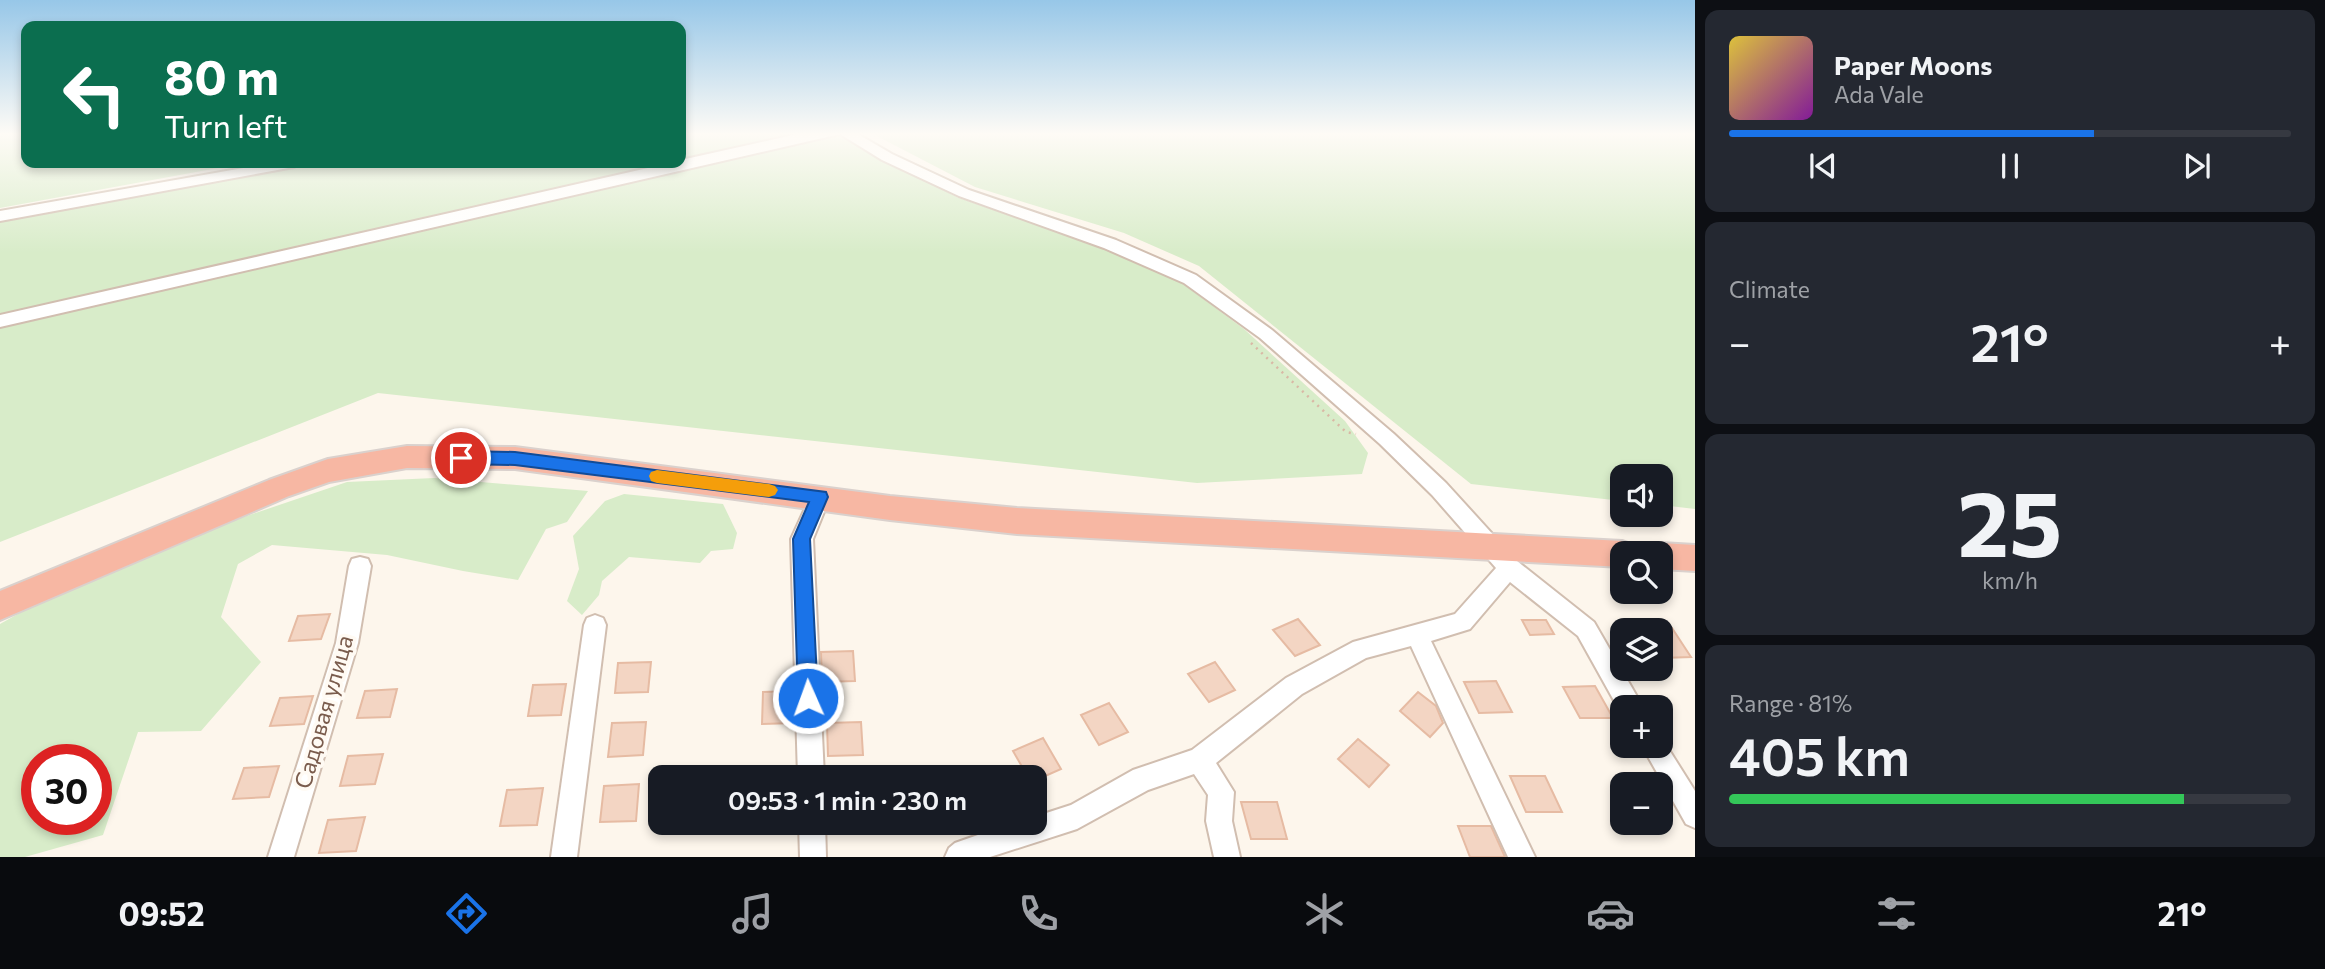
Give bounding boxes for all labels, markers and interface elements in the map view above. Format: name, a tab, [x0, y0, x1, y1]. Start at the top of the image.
text: 80 m	[164, 45, 279, 105]
icon: left	[49, 49, 140, 140]
text: Paper Moons	[1834, 49, 1992, 80]
text: Ada Vale	[1834, 80, 1924, 108]
text: Turn left	[164, 105, 288, 145]
icon: previous	[1804, 147, 1842, 185]
icon: pause	[1991, 147, 2029, 185]
icon: next	[2178, 147, 2216, 185]
text: Climate	[1729, 275, 1810, 303]
text: 21°	[1970, 309, 2049, 373]
text: −	[1729, 318, 1751, 365]
text: +	[2269, 318, 2291, 365]
pin	[431, 428, 491, 488]
icon: arrive	[442, 439, 480, 477]
map controls	[1610, 464, 1673, 835]
button: sound	[1610, 464, 1673, 527]
text: 25	[1958, 464, 2062, 576]
button: search	[1610, 541, 1673, 604]
text: km/h	[1982, 566, 2038, 594]
button: layers	[1610, 618, 1673, 681]
street label: Садовая улица	[288, 632, 358, 792]
position arrow	[771, 661, 845, 735]
text: Range · 81%	[1729, 689, 1852, 717]
button: +	[1610, 695, 1673, 758]
text: 405 km	[1729, 723, 1910, 787]
speed limit sign: 30	[21, 744, 112, 835]
button: −	[1610, 772, 1673, 835]
text: 09:53 · 1 min · 230 m	[728, 784, 967, 815]
icon: directions	[442, 889, 491, 938]
icon: music	[728, 889, 777, 938]
icon: phone	[1014, 889, 1063, 938]
icon: climate	[1300, 889, 1349, 938]
icon: car	[1586, 889, 1635, 938]
icon: filters	[1872, 889, 1921, 938]
text: 09:52	[118, 893, 205, 933]
text: 21°	[2157, 893, 2206, 933]

